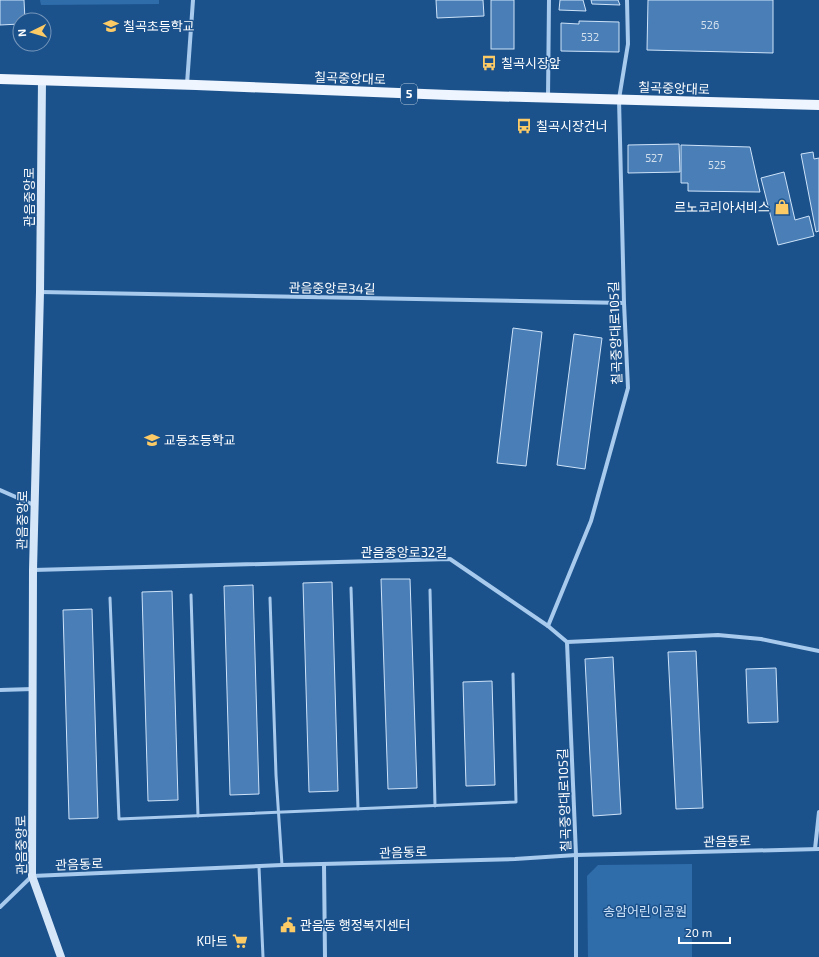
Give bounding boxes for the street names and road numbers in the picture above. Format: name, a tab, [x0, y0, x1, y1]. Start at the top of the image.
street label: 칠곡중앙대로	[314, 69, 386, 87]
street label: 칠곡중앙대로	[638, 79, 710, 97]
road number: 5	[401, 84, 417, 104]
street label: 관음중앙로	[21, 167, 37, 227]
street label: 관음중앙로34길	[288, 279, 376, 297]
street label: 칠곡중앙대로105길	[605, 281, 625, 385]
street label: 관음중앙로	[13, 490, 31, 550]
street label: 관음중앙로32길	[361, 544, 447, 560]
street label: 칠곡중앙대로105길	[554, 748, 574, 852]
street label: 관음중앙로	[12, 815, 30, 875]
street label: 관음동로	[703, 833, 751, 849]
street label: 관음동로	[379, 843, 427, 861]
street label: 관음동로	[55, 855, 103, 873]

